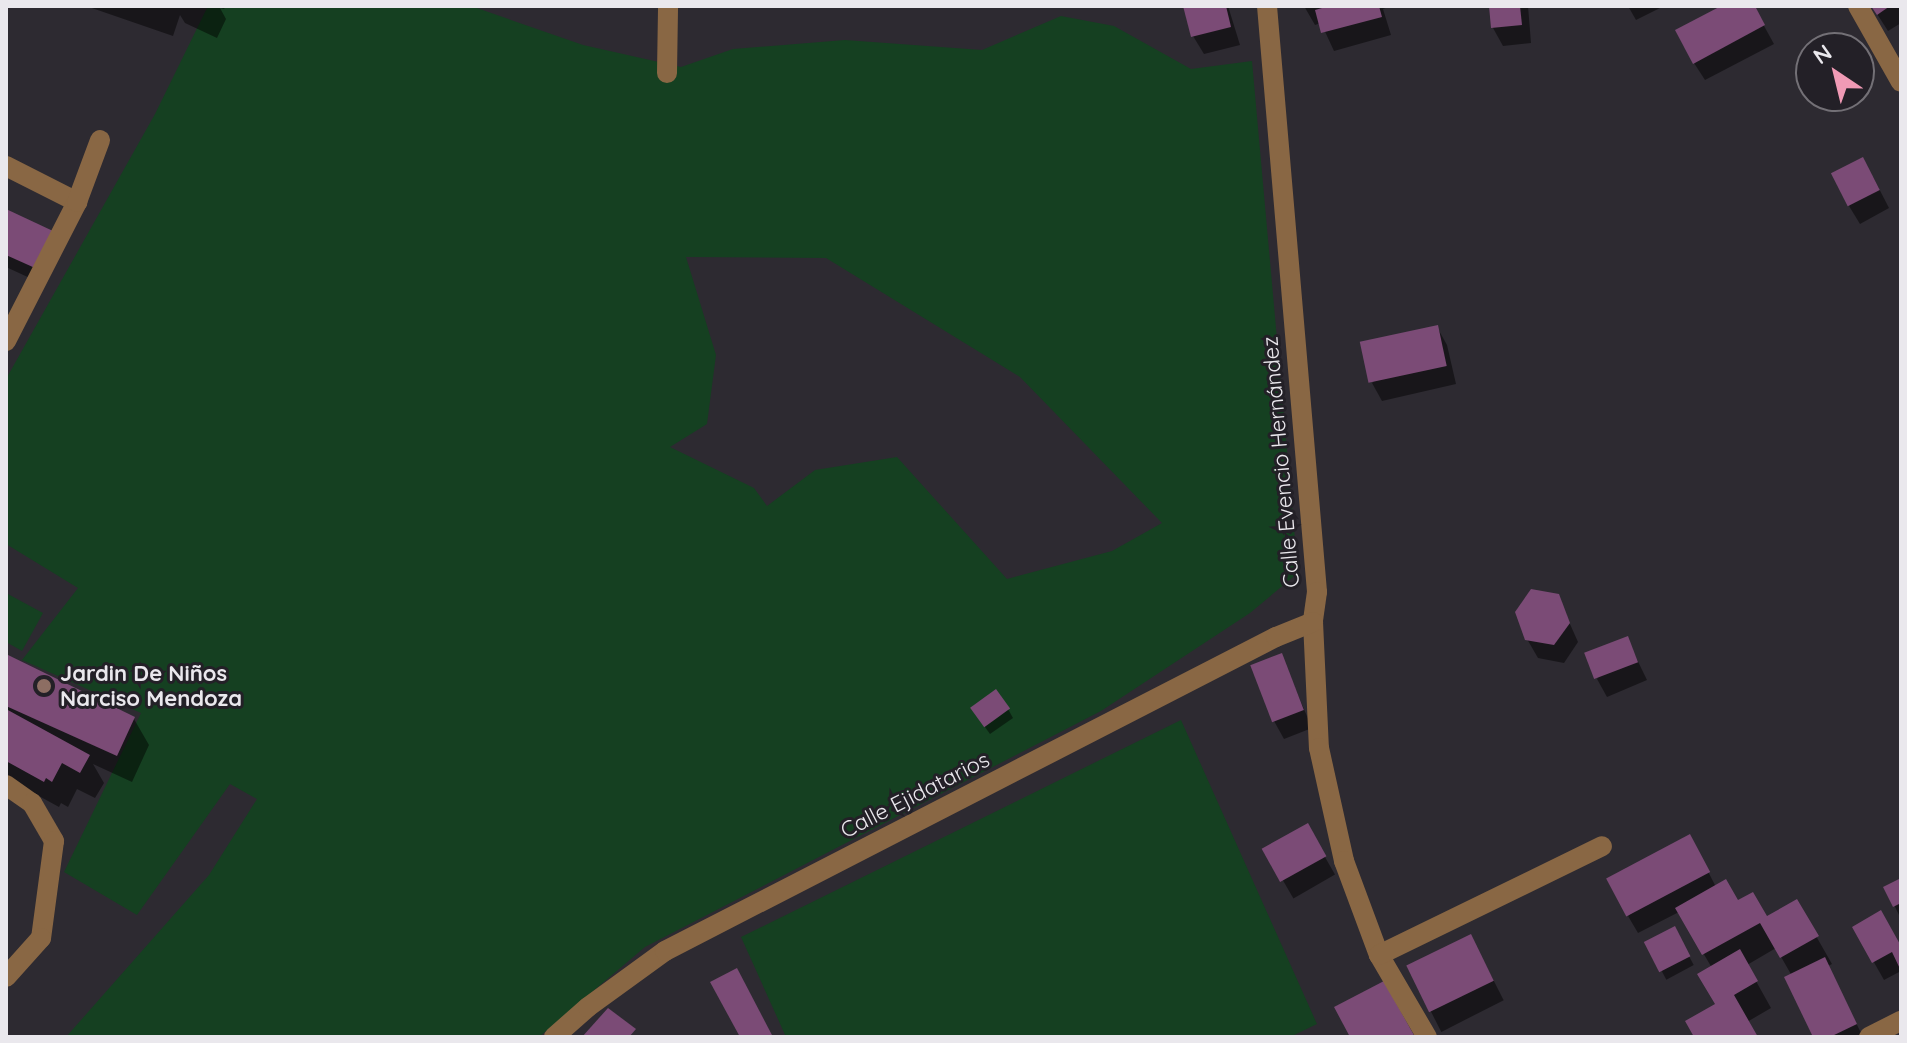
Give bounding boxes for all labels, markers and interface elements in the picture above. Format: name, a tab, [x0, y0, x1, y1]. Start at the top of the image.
north arrow	[1795, 32, 1875, 112]
text: N	[1808, 38, 1837, 70]
street label: Calle Evencio Hernández	[1257, 335, 1305, 589]
place label: Jardin De Niños Narciso Mendoza	[60, 660, 242, 712]
marker: Jardin De Niños Narciso Mendoza	[35, 677, 53, 695]
street label: Calle Ejidatarios	[836, 746, 994, 844]

